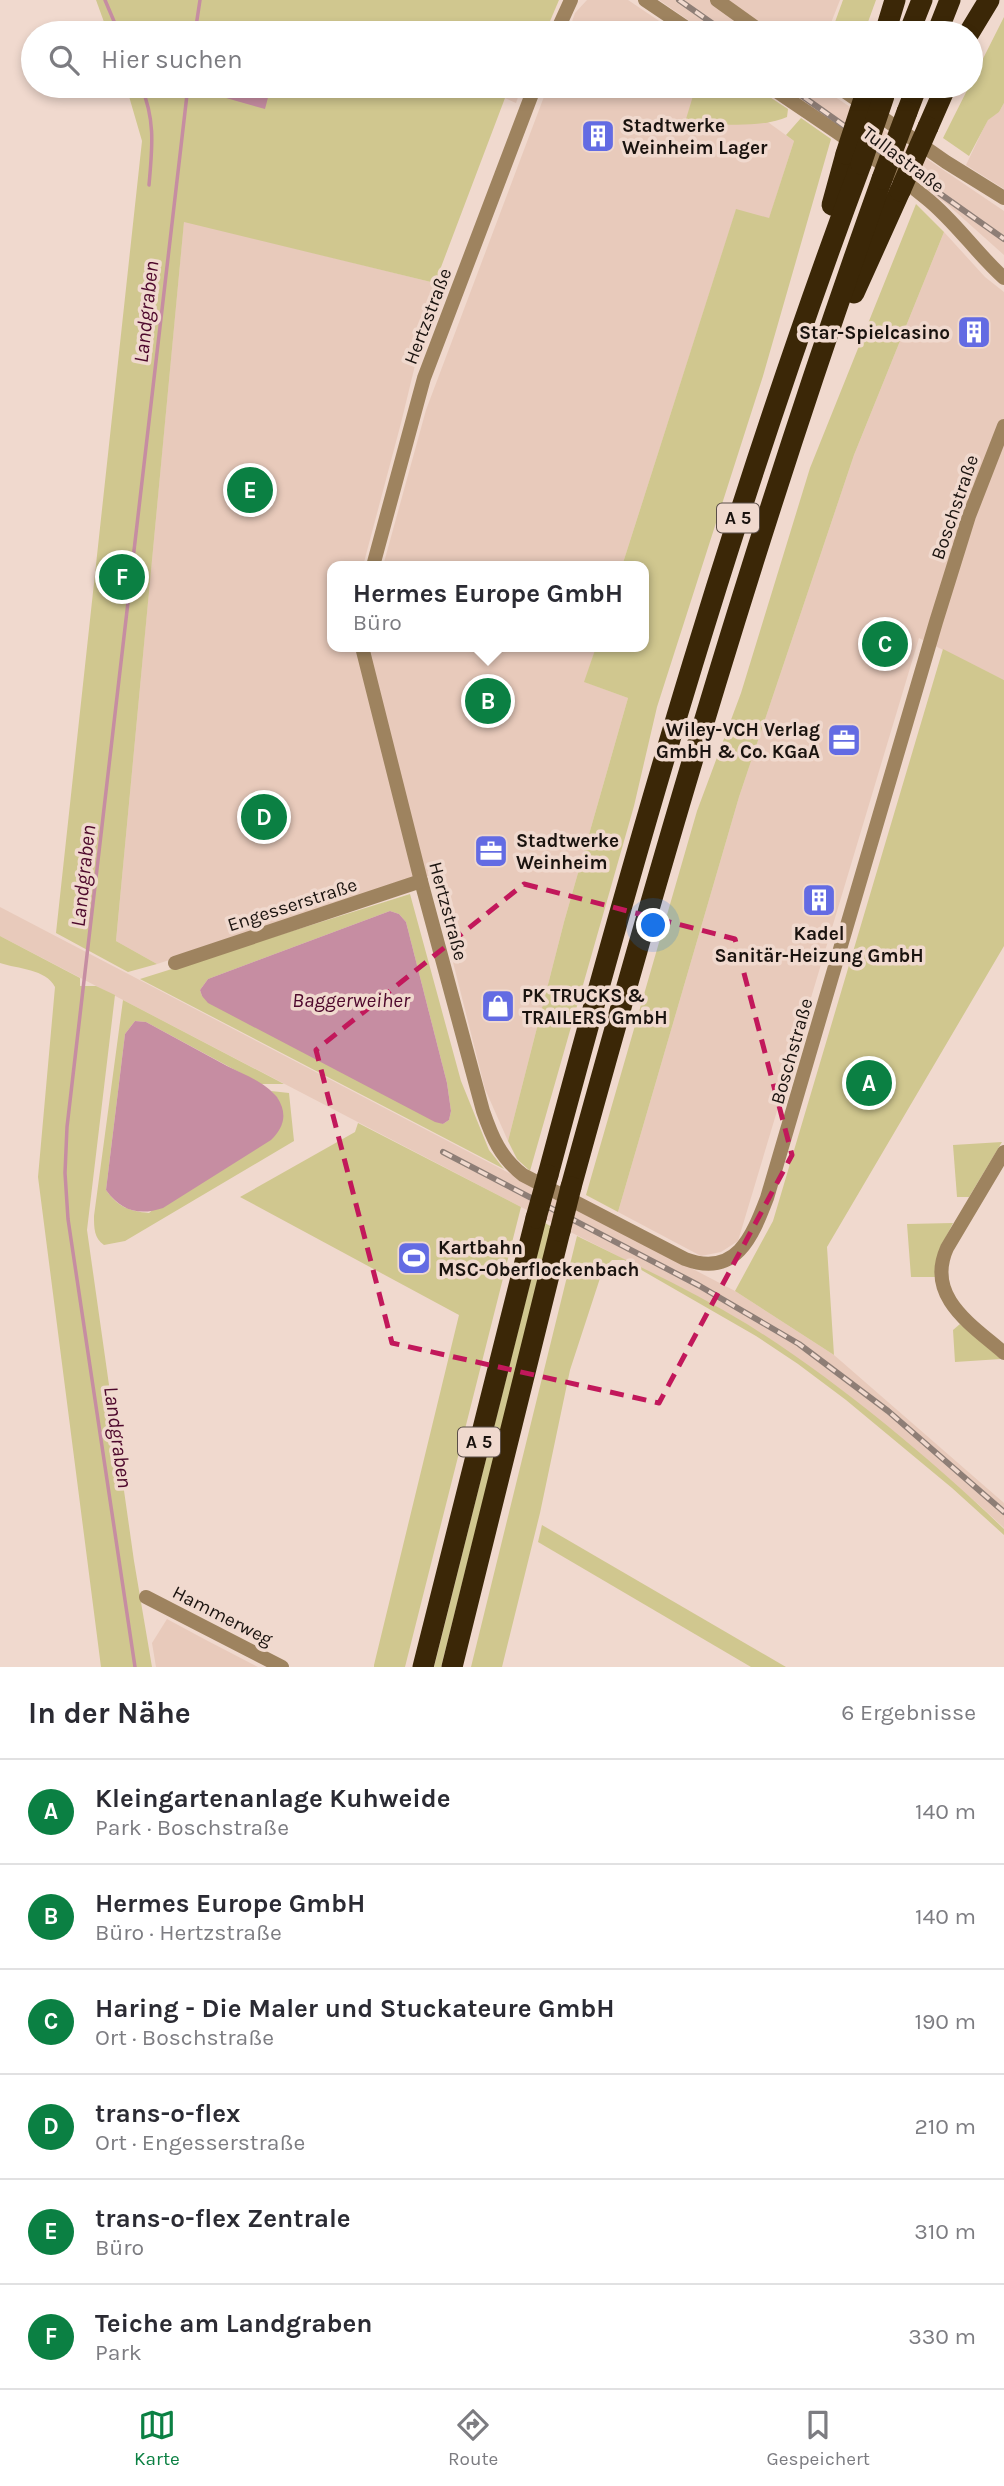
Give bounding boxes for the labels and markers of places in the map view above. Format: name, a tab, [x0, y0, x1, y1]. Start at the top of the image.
place label: Stadtwerke Weinheim Lager	[622, 115, 768, 159]
building icon: Stadtwerke Weinheim Lager	[579, 117, 617, 155]
building icon: Star-Spielcasino	[955, 313, 993, 351]
place label: Star-Spielcasino	[799, 322, 950, 344]
pin: E	[227, 464, 273, 516]
pin: F	[99, 551, 145, 603]
pin: C	[862, 618, 908, 670]
pin: B	[465, 675, 511, 727]
place label: Wiley-VCH Verlag GmbH & Co. KGaA	[656, 719, 820, 763]
office icon: Wiley-VCH Verlag GmbH & Co. KGaA	[825, 721, 863, 759]
pin: D	[241, 791, 287, 843]
place label: Stadtwerke Weinheim	[516, 830, 619, 874]
office icon: Stadtwerke Weinheim	[472, 832, 510, 870]
building icon: Kadel Sanitär-Heizung GmbH	[800, 881, 838, 919]
place label: Kadel Sanitär-Heizung GmbH	[714, 923, 924, 967]
place label: PK TRUCKS & TRAILERS GmbH	[522, 985, 668, 1029]
shop icon: PK TRUCKS & TRAILERS GmbH	[479, 987, 517, 1025]
pin: A	[846, 1057, 892, 1109]
place label: Kartbahn MSC-Oberflockenbach	[438, 1237, 639, 1281]
sports icon: Kartbahn MSC-Oberflockenbach	[395, 1239, 433, 1277]

